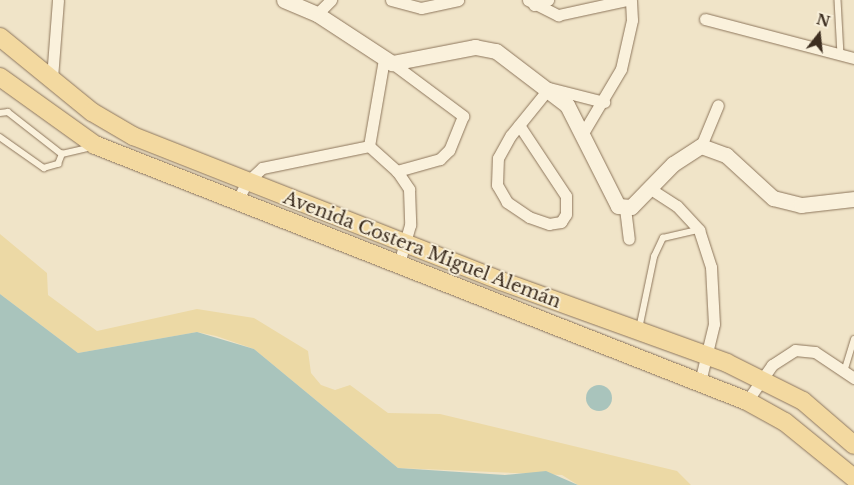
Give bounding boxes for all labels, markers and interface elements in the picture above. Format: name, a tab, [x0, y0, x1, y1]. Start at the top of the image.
north arrow	[794, 10, 844, 60]
text: N	[814, 10, 832, 31]
street label: Avenida Costera Miguel Alemán	[280, 187, 564, 313]

